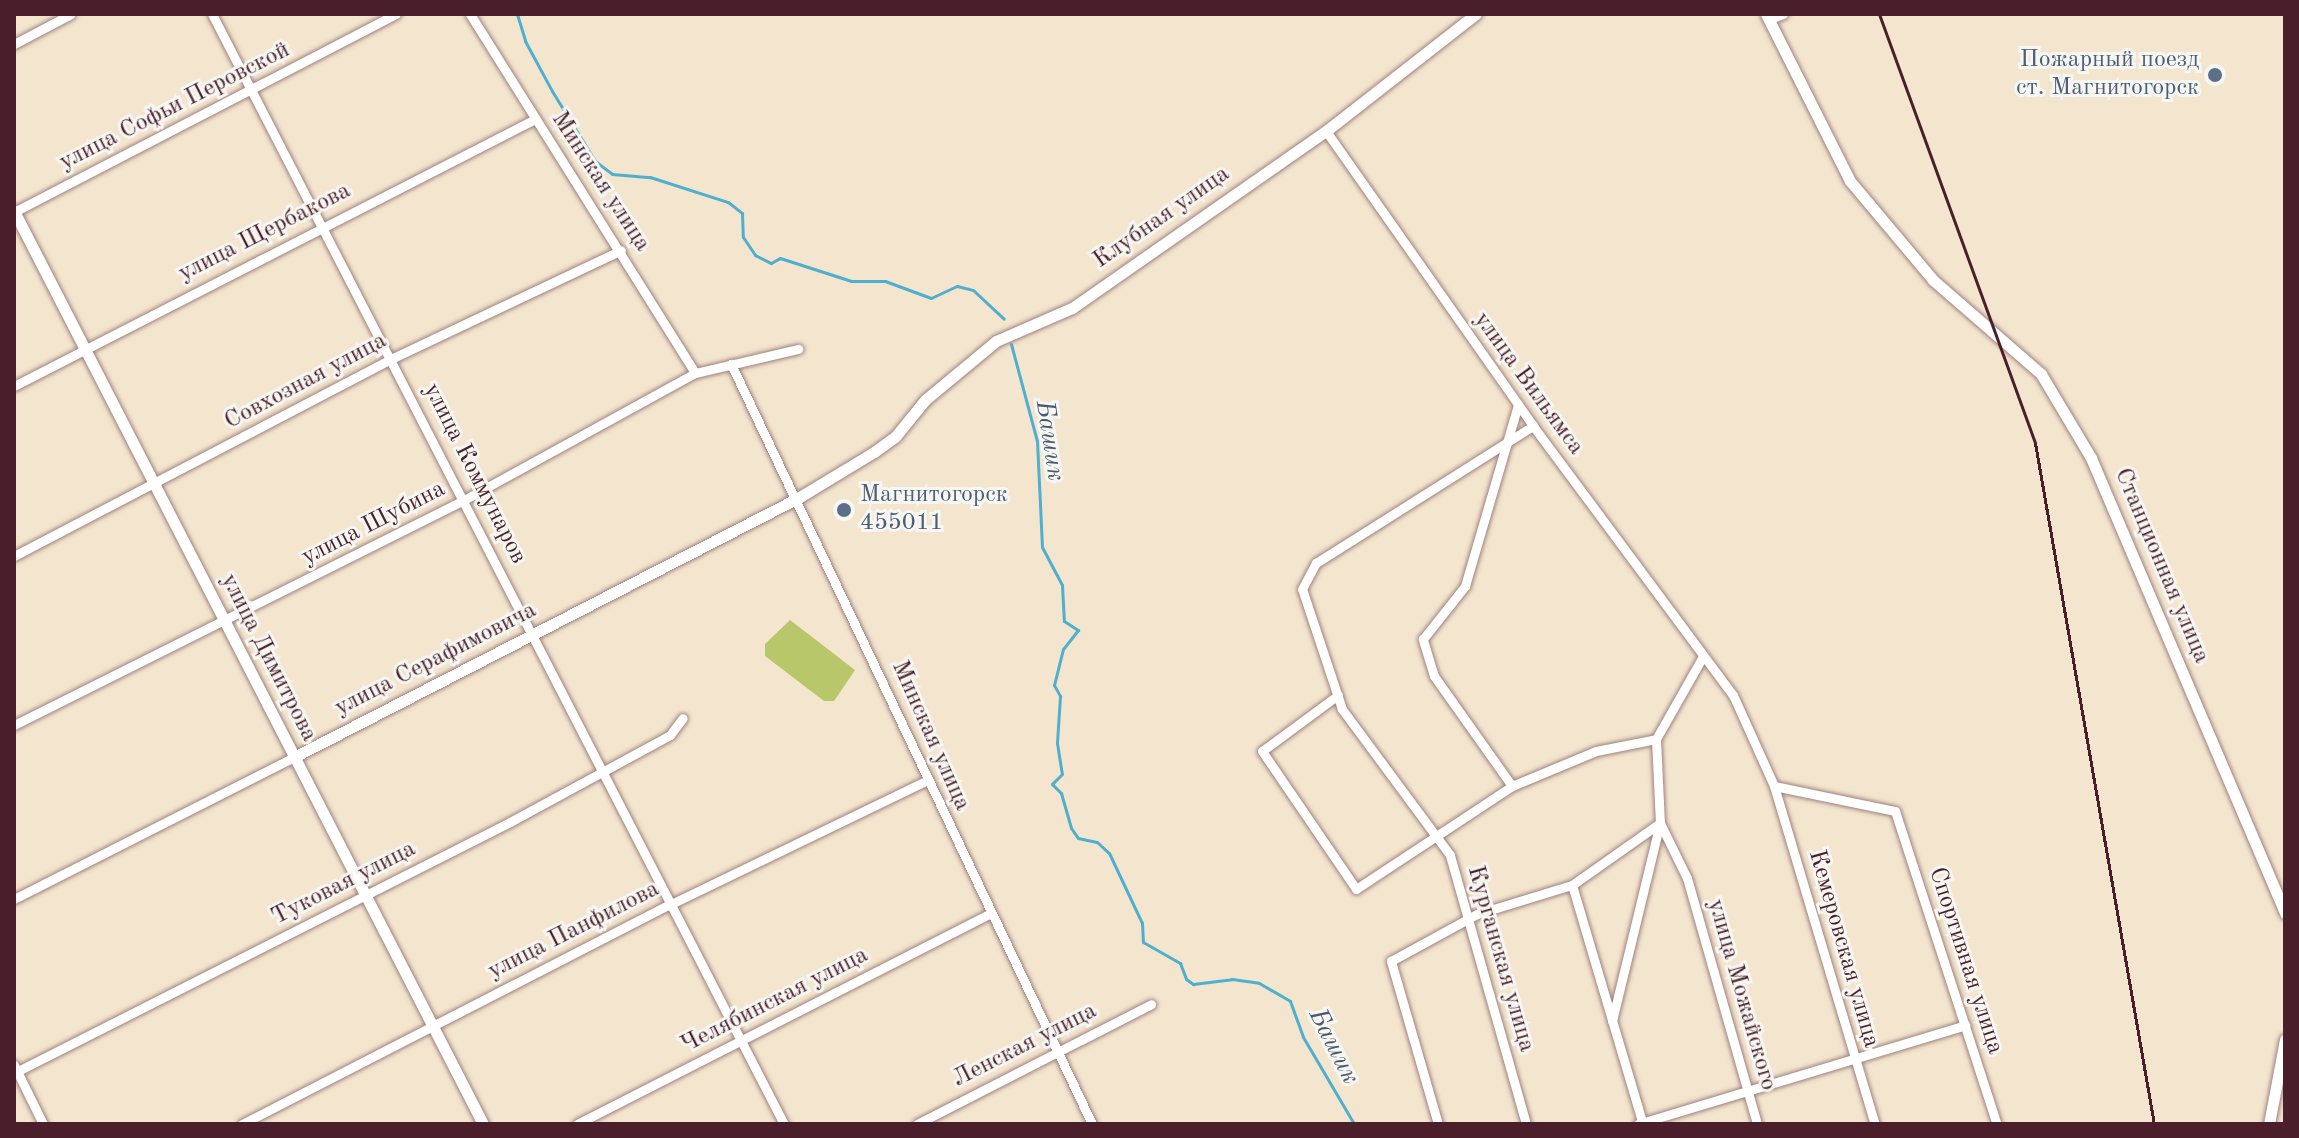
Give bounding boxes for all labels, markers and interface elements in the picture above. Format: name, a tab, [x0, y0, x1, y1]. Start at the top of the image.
street label: улица Софьи Перовской	[55, 36, 295, 178]
place label: Пожарный поезд ст. Магнитогорск	[2016, 47, 2199, 103]
marker: Пожарный поезд ст. Магнитогорск	[2206, 66, 2224, 84]
street label: Минская улица	[544, 107, 656, 257]
street label: Клубная улица	[1088, 160, 1236, 276]
street label: улица Щербакова	[174, 177, 356, 289]
street label: улица Вильямса	[1467, 307, 1589, 461]
street label: Совхозная улица	[220, 327, 392, 437]
street label: улица Коммунаров	[416, 379, 532, 569]
water label: Башик	[1027, 399, 1071, 483]
street label: Станционная улица	[2107, 464, 2215, 668]
street label: улица Шубина	[297, 476, 451, 572]
place label: Магнитогорск 455011	[860, 482, 1008, 538]
marker: Магнитогорск 455011	[835, 501, 853, 519]
street label: улица Димитрова	[213, 569, 323, 747]
street label: улица Серафимовича	[330, 597, 542, 723]
street label: Минская улица	[884, 657, 976, 815]
street label: Туковая улица	[267, 835, 421, 933]
street label: Кемеровская улица	[1801, 847, 1885, 1051]
street label: Курганская улица	[1460, 863, 1540, 1055]
street label: Спортивная улица	[1921, 864, 2009, 1058]
street label: улица Панфилова	[484, 875, 664, 987]
street label: улица Можайского	[1700, 896, 1782, 1094]
street label: Челябинская улица	[677, 941, 873, 1061]
street label: Ленская улица	[948, 997, 1102, 1095]
water label: Башик	[1301, 1004, 1365, 1090]

